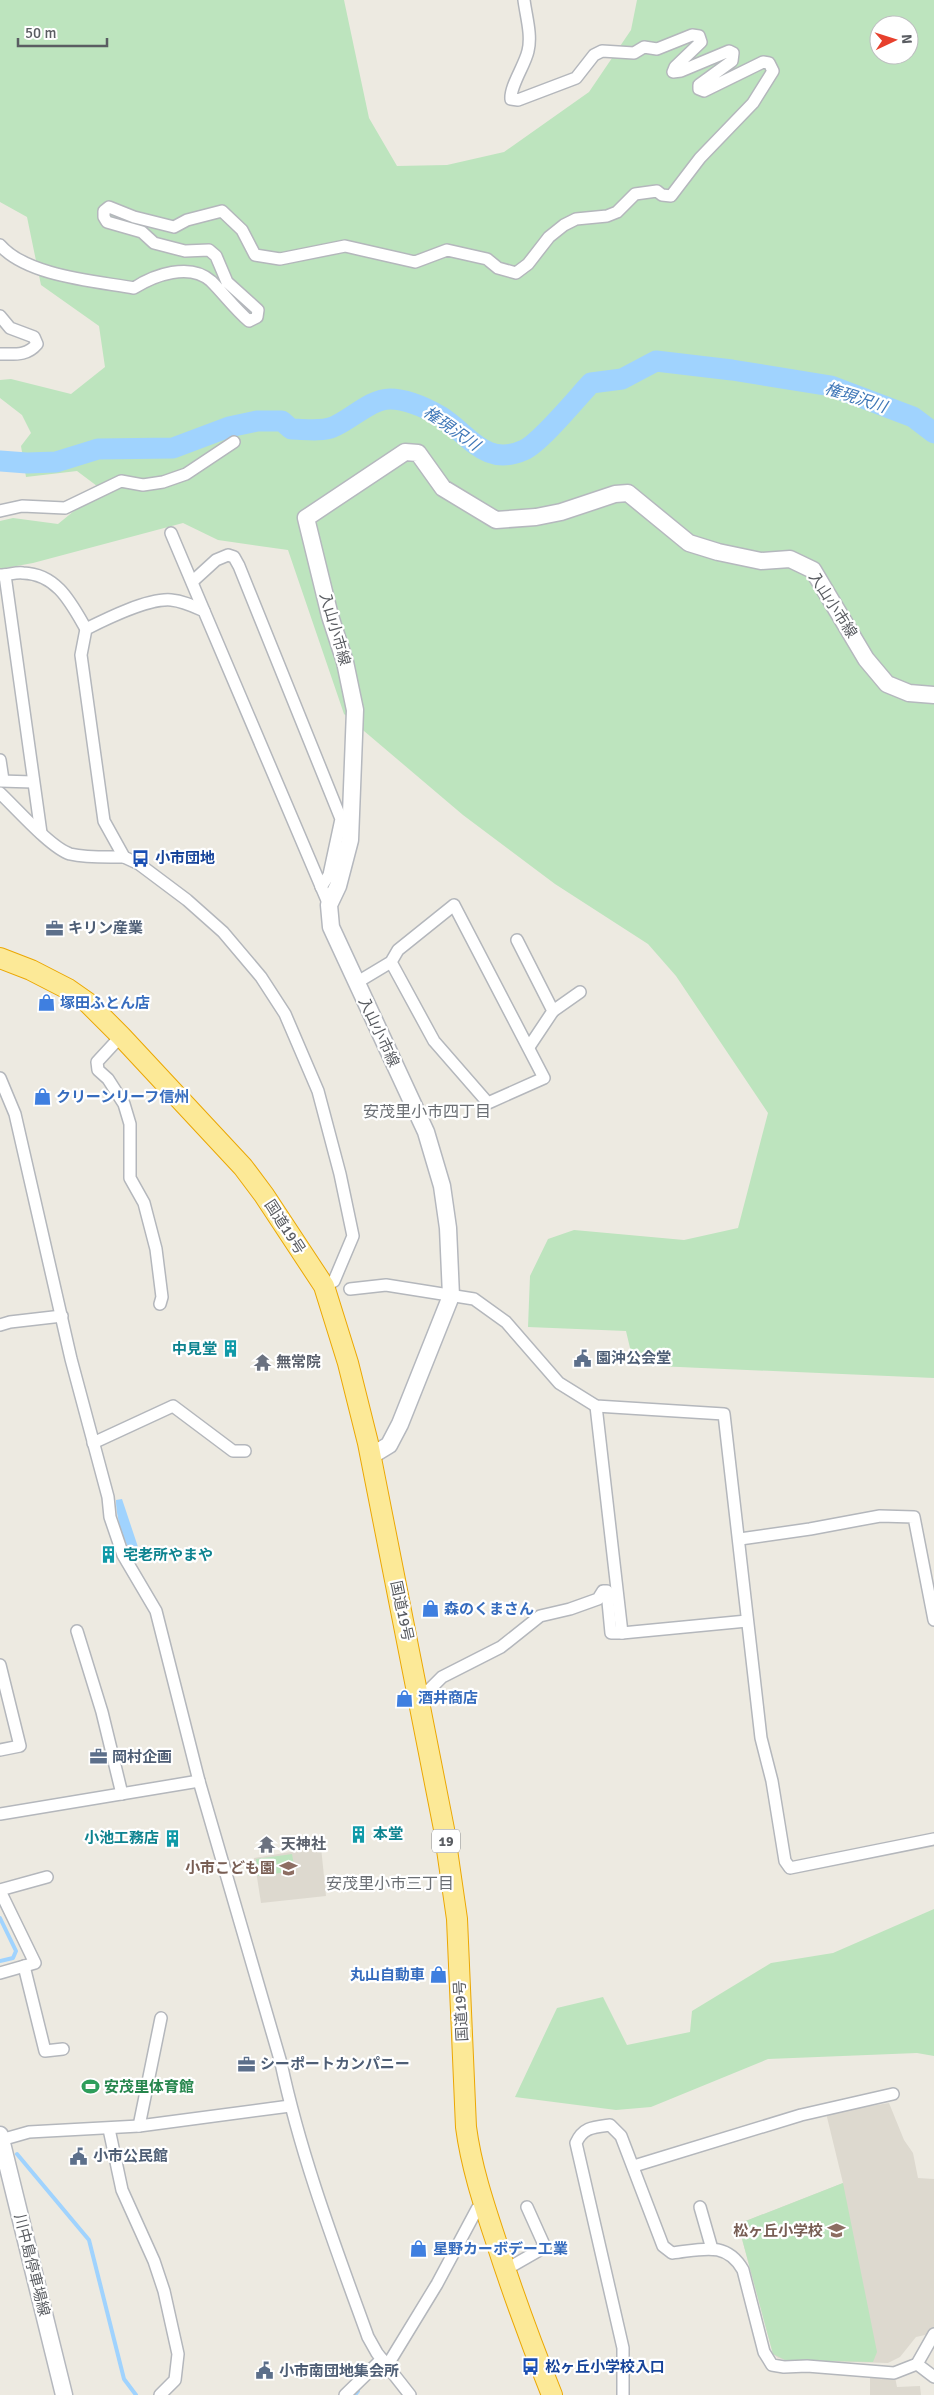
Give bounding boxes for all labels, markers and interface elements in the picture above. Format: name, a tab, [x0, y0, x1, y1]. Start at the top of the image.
scale bar	[18, 15, 106, 47]
north arrow	[869, 15, 919, 65]
text: 50 m	[25, 24, 56, 42]
text: N	[898, 34, 915, 45]
water label: 権現沢川	[822, 379, 891, 418]
water label: 権現沢川	[419, 402, 485, 457]
street label: 入山小市線	[805, 569, 861, 641]
street label: 入山小市線	[316, 590, 354, 668]
bus stop icon: 小市団地	[131, 848, 151, 868]
place label: 小市団地	[155, 849, 215, 867]
office icon: キリン産業	[44, 918, 64, 938]
place label: キリン産業	[68, 919, 143, 937]
shop icon: 塚田ふとん店	[36, 993, 56, 1013]
place label: 塚田ふとん店	[60, 994, 150, 1012]
street label: 入山小市線	[355, 994, 403, 1070]
shop icon: クリーンリーフ信州	[32, 1087, 52, 1107]
place label: クリーンリーフ信州	[56, 1088, 189, 1106]
district label: 安茂里小市四丁目	[363, 1102, 491, 1122]
street label: 国道19号	[261, 1196, 309, 1258]
building icon: 中見堂	[221, 1339, 241, 1359]
place label: 中見堂	[172, 1340, 217, 1358]
public building icon: 園沖公会堂	[572, 1348, 592, 1368]
place label: 園沖公会堂	[596, 1349, 671, 1367]
temple icon: 無常院	[252, 1352, 272, 1372]
place label: 無常院	[276, 1353, 321, 1371]
building icon: 宅老所やまや	[99, 1545, 119, 1565]
place label: 宅老所やまや	[123, 1546, 213, 1564]
street label: 国道19号	[387, 1579, 417, 1643]
shop icon: 森のくまさん	[420, 1599, 440, 1619]
place label: 森のくまさん	[444, 1600, 534, 1618]
shop icon: 酒井商店	[394, 1688, 414, 1708]
place label: 酒井商店	[418, 1689, 478, 1707]
office icon: 岡村企画	[88, 1747, 108, 1767]
place label: 岡村企画	[112, 1748, 172, 1766]
building icon: 本堂	[349, 1824, 369, 1844]
place label: 本堂	[373, 1825, 403, 1843]
building icon: 小池工務店	[163, 1828, 183, 1848]
place label: 小池工務店	[84, 1829, 159, 1847]
road number: 19	[432, 1830, 460, 1852]
temple icon: 天神社	[257, 1834, 277, 1854]
place label: 天神社	[281, 1835, 326, 1853]
school or university icon: 小市こども園	[279, 1858, 299, 1878]
place label: 小市こども園	[185, 1859, 275, 1877]
district label: 安茂里小市三丁目	[326, 1874, 454, 1894]
shop icon: 丸山自動車	[429, 1965, 449, 1985]
place label: 丸山自動車	[350, 1966, 425, 1984]
street label: 国道19号	[450, 1980, 472, 2042]
office icon: シーポートカンパニー	[236, 2054, 256, 2074]
place label: シーポートカンパニー	[260, 2055, 410, 2073]
sports icon: 安茂里体育館	[80, 2077, 100, 2097]
place label: 安茂里体育館	[104, 2078, 194, 2096]
public building icon: 小市公民館	[69, 2146, 89, 2166]
place label: 小市公民館	[93, 2147, 168, 2165]
street label: 川中島停車場線	[11, 2212, 53, 2318]
school or university icon: 松ヶ丘小学校	[827, 2221, 847, 2241]
place label: 松ヶ丘小学校	[733, 2222, 823, 2240]
shop icon: 星野カーボデー工業	[409, 2239, 429, 2259]
place label: 星野カーボデー工業	[433, 2240, 568, 2258]
bus stop icon: 松ヶ丘小学校入口	[521, 2357, 541, 2377]
place label: 松ヶ丘小学校入口	[545, 2358, 665, 2376]
public building icon: 小市南団地集会所	[255, 2361, 275, 2381]
place label: 小市南団地集会所	[279, 2362, 399, 2380]

